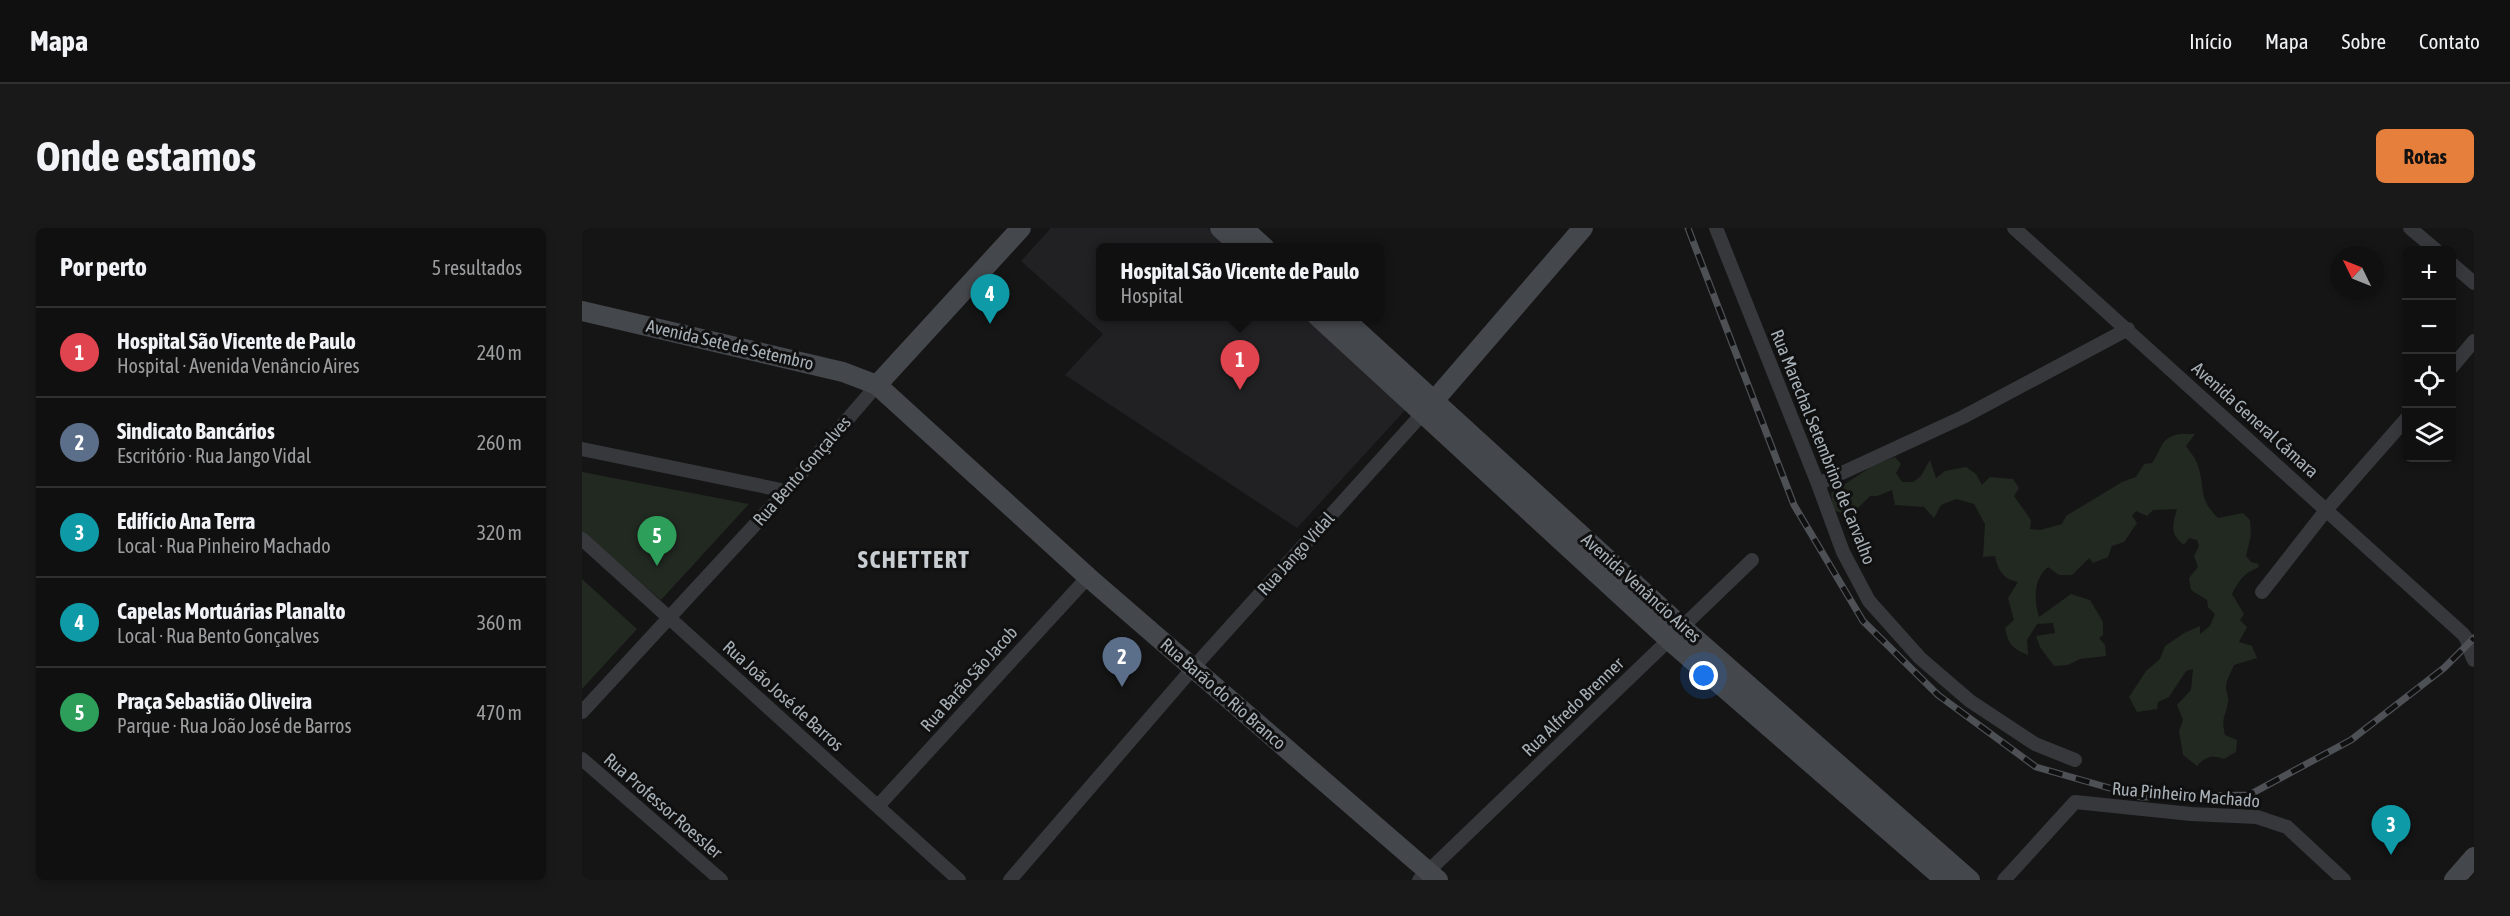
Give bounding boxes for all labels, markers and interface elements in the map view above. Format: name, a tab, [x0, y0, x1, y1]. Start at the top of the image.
text: Mapa	[30, 25, 88, 57]
text: Início	[2189, 29, 2232, 53]
text: Mapa	[2265, 29, 2309, 53]
text: Sobre	[2342, 29, 2386, 53]
text: Contato	[2419, 29, 2480, 53]
button: Rotas	[2376, 129, 2474, 183]
text: Onde estamos	[36, 132, 256, 180]
popup	[1096, 243, 1384, 321]
north arrow	[2330, 246, 2384, 300]
map controls	[2402, 246, 2456, 462]
button: +	[2402, 246, 2456, 300]
text: Por perto	[60, 252, 147, 282]
text: 5 resultados	[432, 256, 522, 279]
text: Hospital São Vicente de Paulo	[1121, 258, 1359, 284]
pin: 4	[970, 274, 1010, 324]
text: Hospital	[1121, 284, 1183, 307]
button: −	[2402, 300, 2456, 354]
street label: Avenida Sete de Setembro	[644, 315, 816, 374]
street label: Rua Marechal Setembrino de Carvalho	[1767, 326, 1880, 567]
text: Hospital São Vicente de Paulo	[117, 328, 356, 354]
pin: 1	[1220, 340, 1260, 390]
text: 1	[75, 341, 84, 364]
text: 240 m	[477, 341, 522, 364]
text: Hospital · Avenida Venâncio Aires	[117, 354, 360, 377]
button: locate	[2402, 354, 2456, 408]
street label: Avenida General Câmara	[2188, 357, 2323, 482]
button: layers	[2402, 408, 2456, 462]
street label: Rua Bento Gonçalves	[748, 412, 855, 530]
text: Sindicato Bancários	[117, 418, 275, 444]
text: 2	[75, 431, 84, 454]
text: 260 m	[477, 431, 522, 454]
text: Escritório · Rua Jango Vidal	[117, 444, 311, 467]
text: Edifício Ana Terra	[117, 508, 255, 534]
street label: Rua Jango Vidal	[1253, 508, 1338, 599]
pin: 5	[638, 516, 676, 566]
text: 3	[75, 521, 84, 544]
text: 320 m	[477, 521, 522, 544]
street label: Avenida Venâncio Aires	[1577, 529, 1705, 647]
text: Local · Rua Pinheiro Machado	[117, 534, 331, 557]
district label: SCHETTERT	[858, 546, 970, 573]
text: Capelas Mortuárias Planalto	[117, 598, 346, 624]
text: 4	[75, 611, 84, 634]
text: 360 m	[477, 611, 522, 634]
street label: Rua Barão São Jacob	[916, 622, 1021, 736]
text: Local · Rua Bento Gonçalves	[117, 624, 319, 647]
street label: Rua Barão do Rio Branco	[1156, 634, 1290, 754]
street label: Rua João José de Barros	[719, 636, 848, 755]
pin: 2	[1102, 638, 1142, 687]
street label: Rua Alfredo Brenner	[1518, 652, 1628, 760]
your location	[1689, 661, 1718, 690]
text: Praça Sebastião Oliveira	[117, 688, 312, 714]
text: 5	[75, 701, 84, 724]
text: 470 m	[477, 701, 522, 724]
text: Parque · Rua João José de Barros	[117, 714, 352, 737]
street label: Rua Professor Roessler	[600, 749, 727, 863]
street label: Rua Pinheiro Machado	[2111, 778, 2261, 811]
pin: 3	[2372, 806, 2410, 855]

